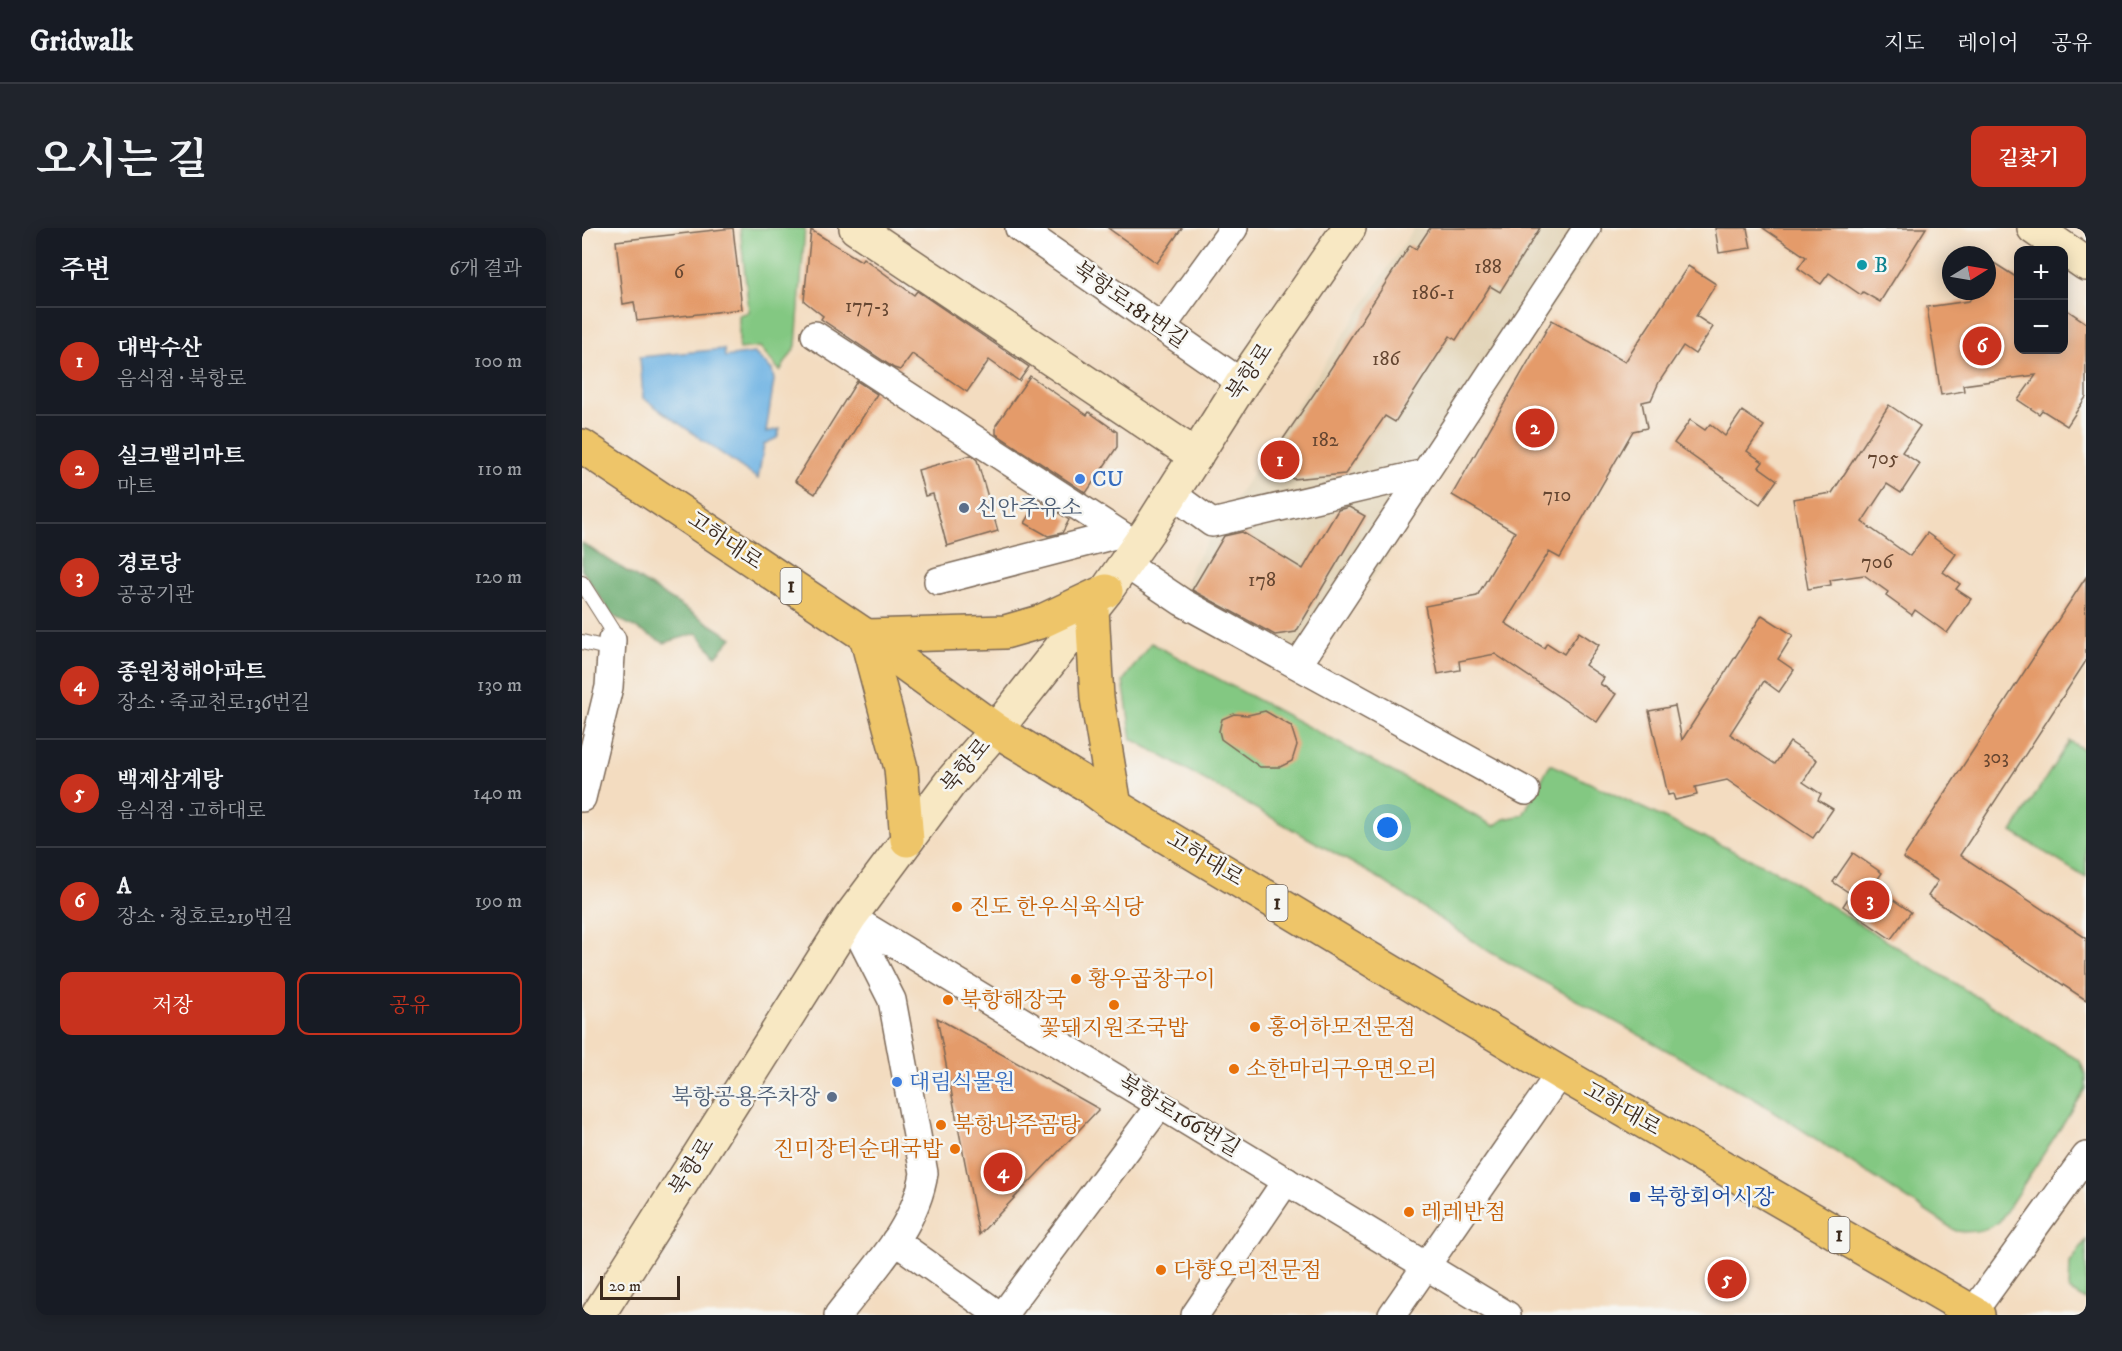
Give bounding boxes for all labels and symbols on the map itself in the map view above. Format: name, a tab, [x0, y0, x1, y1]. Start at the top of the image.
north arrow	[1942, 246, 1996, 300]
place label: B	[1874, 252, 1888, 279]
house number: 188	[1474, 255, 1502, 280]
street label: 북항로181번길	[1068, 256, 1192, 354]
marker: B	[1855, 258, 1869, 272]
house number: 6	[674, 260, 685, 285]
house number: 186-1	[1411, 281, 1455, 306]
house number: 177-3	[845, 294, 889, 319]
pin: 6	[1962, 324, 2002, 368]
street label: 북항로	[1221, 338, 1279, 406]
house number: 186	[1372, 347, 1400, 372]
pin: 2	[1516, 406, 1554, 450]
house number: 182	[1311, 428, 1339, 453]
pin: 1	[1260, 438, 1300, 482]
house number: 705	[1867, 446, 1899, 471]
place label: CU	[1092, 466, 1124, 493]
marker: CU	[1073, 472, 1087, 486]
house number: 710	[1543, 483, 1571, 508]
place label: 신안주유소	[976, 495, 1082, 522]
marker: 신안주유소	[957, 501, 971, 515]
street label: 고하대로	[682, 506, 768, 576]
house number: 706	[1861, 550, 1893, 575]
road number: 1	[780, 568, 802, 604]
house number: 178	[1248, 568, 1276, 593]
street label: 북항로	[935, 733, 997, 799]
house number: 303	[1983, 745, 2009, 770]
your location	[1373, 813, 1402, 842]
street label: 고하대로	[1162, 826, 1248, 892]
pin: 3	[1850, 878, 1890, 922]
road number: 1	[1266, 885, 1288, 921]
place label: 진도 한우식육식당	[969, 894, 1144, 921]
marker: 진도 한우식육식당	[950, 900, 964, 914]
place label: 황우곱창구이	[1088, 966, 1216, 993]
marker: 황우곱창구이	[1069, 972, 1083, 986]
place label: 북항해장국	[960, 987, 1066, 1014]
marker: 북항해장국	[941, 993, 955, 1007]
marker: 꽃돼지원조국밥	[1107, 998, 1121, 1012]
place label: 홍어하모전문점	[1267, 1014, 1416, 1041]
place label: 꽃돼지원조국밥	[1040, 1015, 1189, 1042]
marker: 홍어하모전문점	[1248, 1020, 1262, 1034]
place label: 소한마리구우면오리	[1246, 1056, 1437, 1083]
marker: 소한마리구우면오리	[1227, 1062, 1241, 1076]
place label: 대림식물원	[909, 1069, 1015, 1096]
street label: 북항로166번길	[1113, 1069, 1245, 1163]
marker: 대림식물원	[890, 1075, 904, 1089]
street label: 고하대로	[1578, 1076, 1666, 1142]
place label: 북항공용주차장	[671, 1084, 821, 1111]
marker: 북항공용주차장	[825, 1090, 839, 1104]
place label: 북항나주곰탕	[953, 1112, 1081, 1139]
marker: 북항나주곰탕	[934, 1118, 948, 1132]
street label: 북항로	[664, 1133, 720, 1201]
place label: 진미장터순대국밥	[773, 1136, 944, 1163]
marker: 진미장터순대국밥	[948, 1142, 962, 1156]
pin: 4	[984, 1150, 1022, 1194]
place label: 북항회어시장	[1647, 1184, 1775, 1211]
marker: 북항회어시장	[1628, 1190, 1642, 1204]
place label: 레레반점	[1421, 1199, 1506, 1226]
marker: 레레반점	[1402, 1205, 1416, 1219]
road number: 1	[1828, 1217, 1850, 1253]
pin: 5	[1708, 1256, 1746, 1302]
place label: 다향오리전문점	[1173, 1257, 1322, 1284]
marker: 다향오리전문점	[1154, 1263, 1168, 1277]
scale bar	[600, 1273, 680, 1300]

